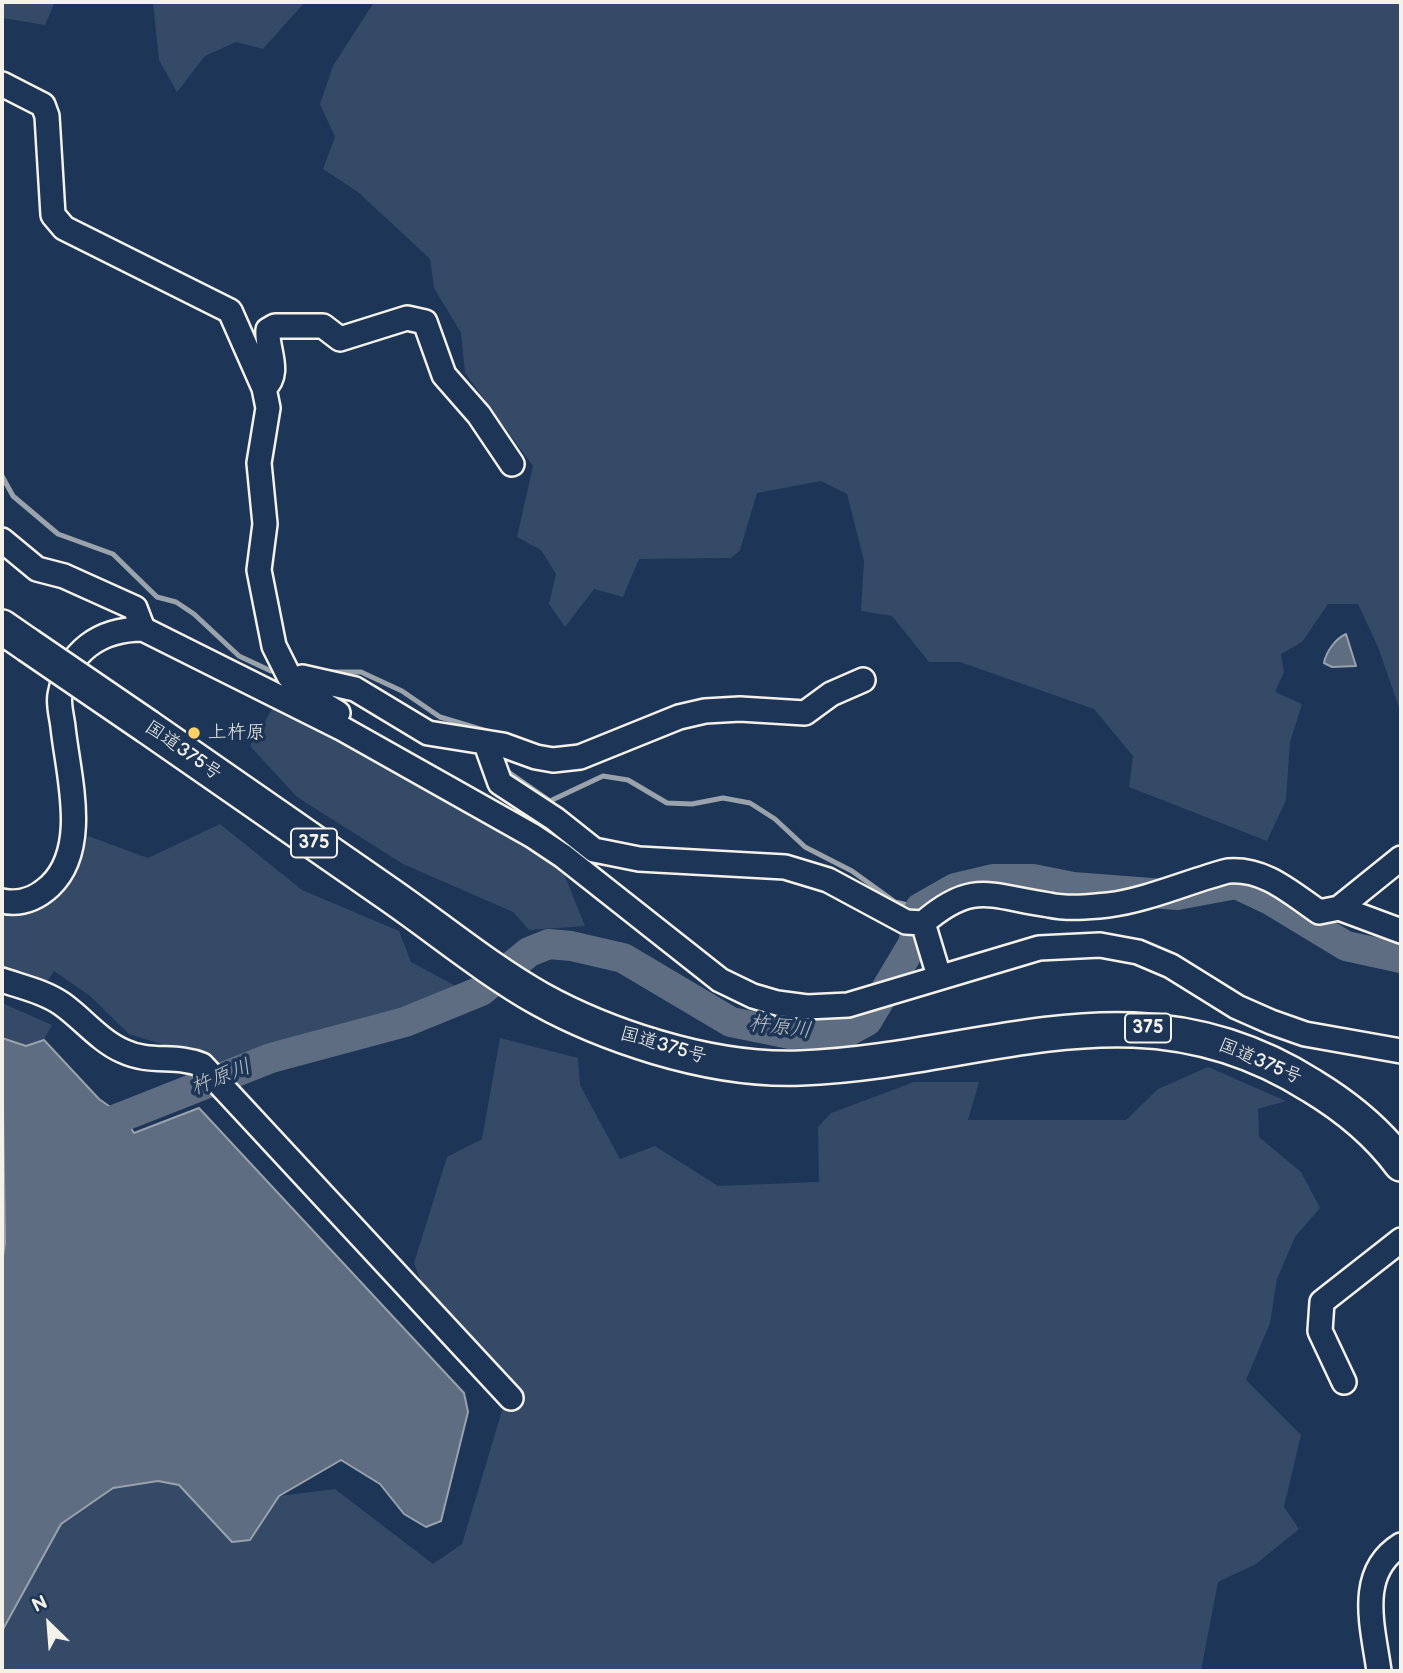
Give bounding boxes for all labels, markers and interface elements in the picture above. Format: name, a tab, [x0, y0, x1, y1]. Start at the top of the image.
street label: 国道375号	[140, 716, 226, 786]
place label: 上杵原	[208, 722, 265, 744]
marker: 上杵原	[186, 725, 202, 741]
road number: 375	[291, 828, 337, 858]
water label: 杵原川	[747, 1012, 813, 1044]
road number: 375	[1125, 1014, 1171, 1042]
street label: 国道375号	[617, 1023, 709, 1069]
street label: 国道375号	[1215, 1034, 1305, 1090]
water label: 杵原川	[187, 1055, 255, 1101]
north arrow	[14, 1589, 84, 1659]
text: N	[29, 1591, 51, 1618]

